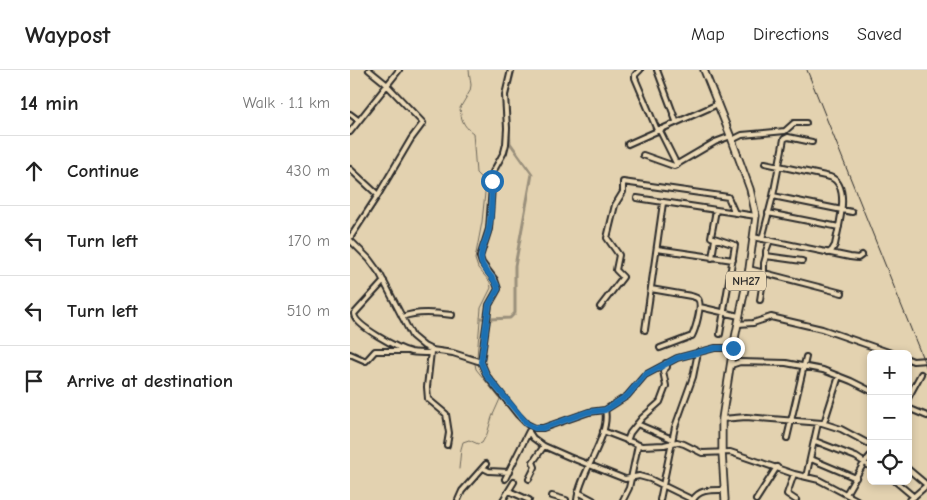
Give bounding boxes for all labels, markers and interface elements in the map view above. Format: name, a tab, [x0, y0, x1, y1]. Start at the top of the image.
text: Waypost	[25, 21, 110, 49]
text: Map	[691, 24, 725, 45]
text: Directions	[753, 24, 829, 45]
text: Saved	[857, 24, 902, 45]
text: 14 min	[20, 91, 79, 115]
text: Walk · 1.1 km	[243, 94, 330, 112]
icon: ahead	[20, 157, 48, 185]
text: Continue	[67, 160, 139, 182]
text: 430 m	[286, 162, 330, 180]
route start	[481, 170, 504, 193]
icon: left	[20, 227, 48, 255]
text: Turn left	[67, 230, 138, 252]
text: 170 m	[288, 232, 330, 250]
road number: NH27	[726, 272, 766, 290]
icon: left	[20, 297, 48, 325]
text: Turn left	[67, 300, 138, 322]
text: 510 m	[287, 302, 330, 320]
route end	[722, 337, 745, 360]
map controls	[867, 350, 912, 485]
button: +	[867, 350, 912, 395]
icon: arrive	[20, 367, 48, 395]
text: Arrive at destination	[67, 370, 233, 392]
button: −	[867, 395, 912, 440]
button: locate	[867, 440, 912, 485]

